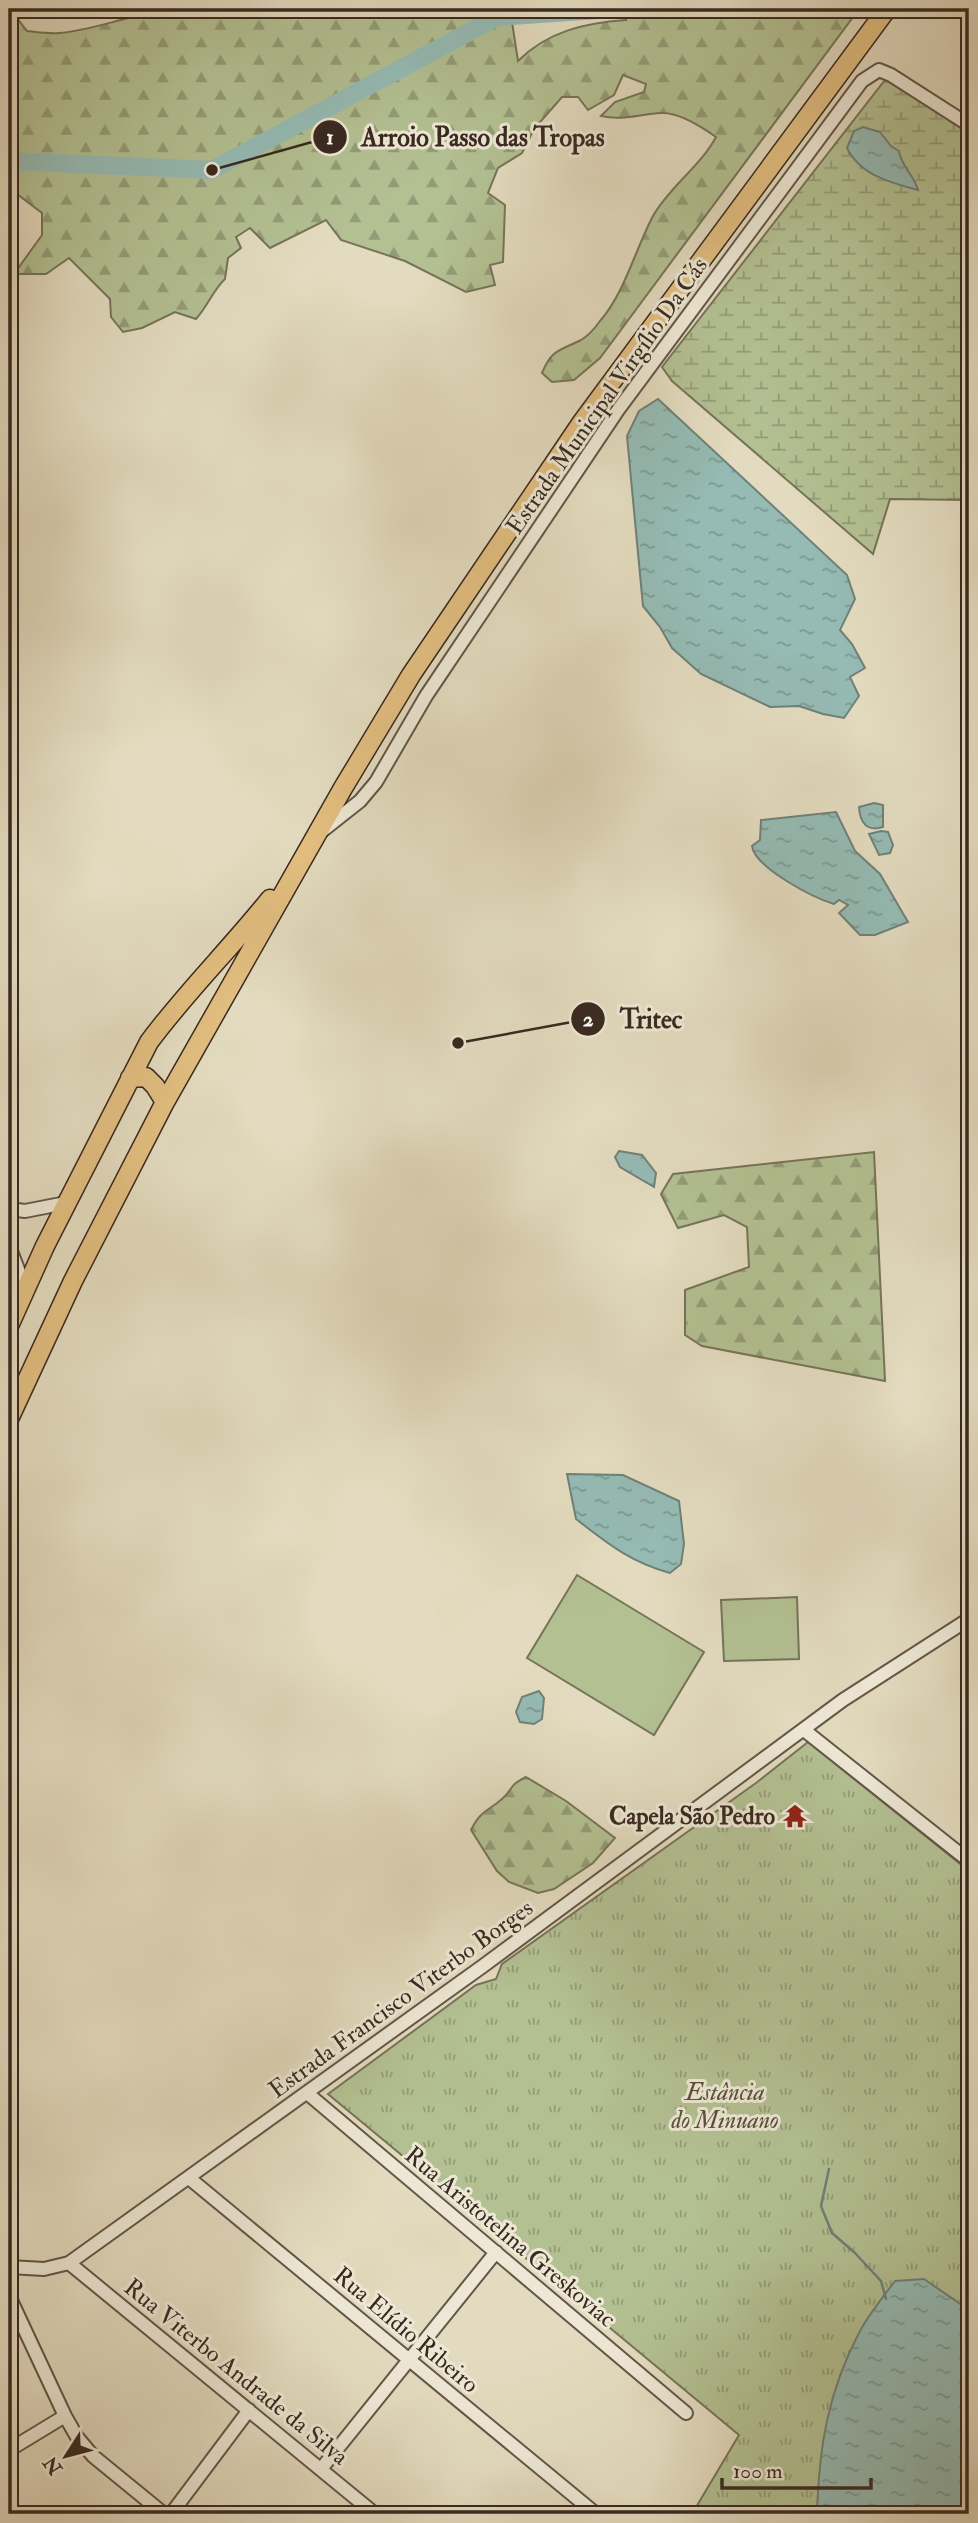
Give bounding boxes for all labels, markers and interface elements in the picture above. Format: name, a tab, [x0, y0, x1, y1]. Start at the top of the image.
callout: Arroio Passo das Tropas	[313, 113, 619, 160]
text: Arroio Passo das Tropas	[360, 122, 605, 155]
text: 1	[326, 124, 334, 151]
street label: Estrada Municipal Virgílio Da Cás	[499, 251, 715, 541]
callout: Tritec	[570, 995, 696, 1042]
text: Tritec	[619, 1004, 683, 1036]
text: 2	[583, 1006, 594, 1033]
place label: Capela São Pedro	[609, 1801, 775, 1832]
temple icon: Capela São Pedro	[781, 1802, 809, 1830]
street label: Estrada Francisco Viterbo Borges	[263, 1893, 539, 2105]
park label: Estância do Minuano	[670, 2077, 779, 2136]
street label: Rua Aristotelina Greskoviac	[398, 2140, 622, 2335]
street label: Rua Elídio Ribeiro	[327, 2260, 485, 2400]
street label: Rua Viterbo Andrade da Silva	[117, 2272, 355, 2473]
north arrow	[32, 2422, 102, 2492]
scale bar	[722, 2446, 871, 2490]
text: N	[38, 2451, 68, 2480]
text: 100 m	[733, 2458, 783, 2485]

